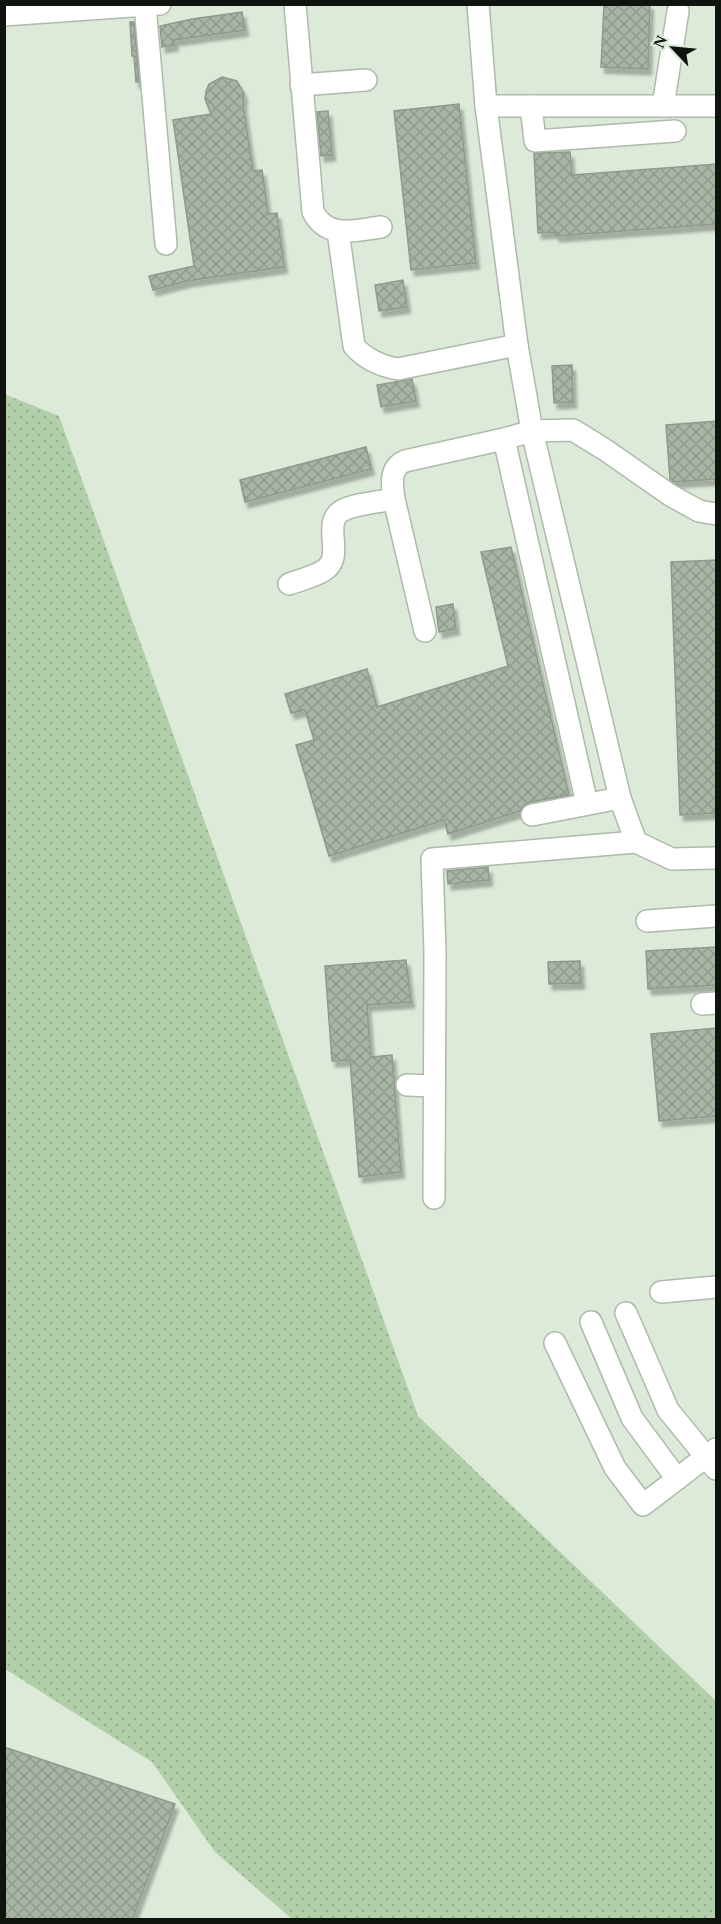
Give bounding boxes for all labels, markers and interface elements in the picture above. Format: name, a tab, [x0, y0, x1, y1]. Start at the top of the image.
north arrow	[643, 18, 703, 78]
text: N	[650, 32, 670, 51]

